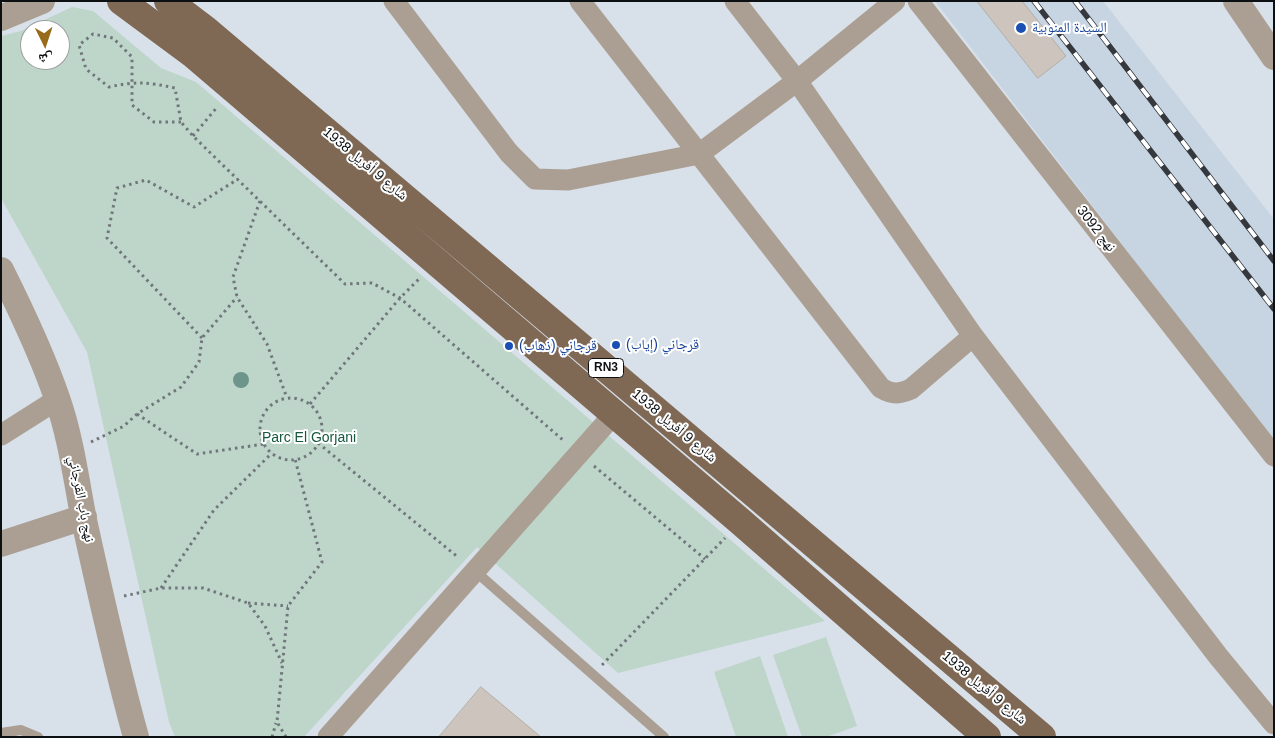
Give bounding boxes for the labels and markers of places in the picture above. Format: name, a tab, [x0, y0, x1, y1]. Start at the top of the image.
place label: السيدة المنوبية	[1032, 20, 1107, 36]
marker: السيدة المنوبية	[1014, 21, 1028, 35]
place label: قرجاني (إياب)	[626, 337, 699, 353]
place label: قرجاني (ذهاب)	[519, 338, 597, 354]
marker: قرجاني (إياب)	[610, 339, 622, 351]
marker: قرجاني (ذهاب)	[503, 340, 515, 352]

